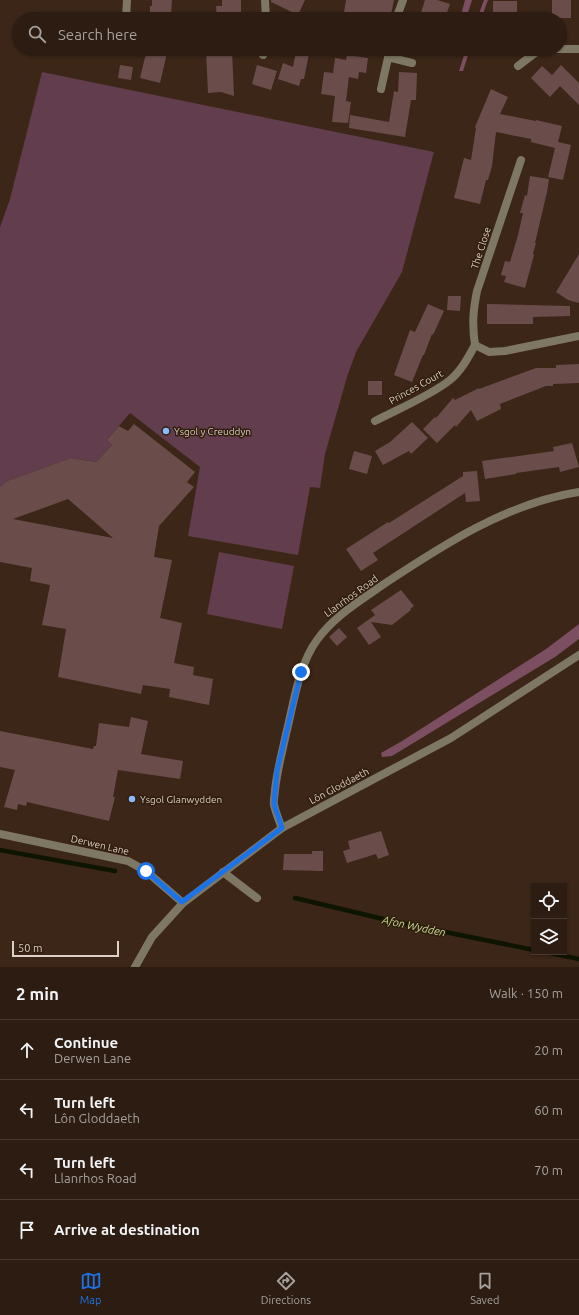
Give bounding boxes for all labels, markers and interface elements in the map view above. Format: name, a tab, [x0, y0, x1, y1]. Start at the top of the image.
search box	[12, 12, 567, 56]
icon: search	[26, 23, 48, 45]
text: Search here	[58, 26, 137, 43]
street label: The Close	[469, 226, 493, 270]
street label: Princes Court	[387, 368, 445, 406]
marker: Ysgol y Creuddyn	[161, 426, 171, 436]
place label: Ysgol y Creuddyn	[174, 426, 251, 437]
street label: Llanrhos Road	[322, 573, 380, 619]
route end	[292, 663, 310, 681]
street label: Lôn Gloddaeth	[307, 766, 371, 806]
marker: Ysgol Glanwydden	[127, 794, 137, 804]
place label: Ysgol Glanwydden	[140, 794, 222, 805]
street label: Derwen Lane	[70, 833, 130, 857]
route start	[137, 862, 155, 880]
map controls	[531, 883, 567, 955]
button: locate	[531, 883, 567, 919]
water label: Afon Wydden	[380, 913, 447, 939]
button: layers	[531, 919, 567, 955]
scale bar	[12, 939, 119, 958]
text: 50 m	[18, 942, 42, 954]
text: 2 min	[16, 984, 59, 1003]
text: Walk · 150 m	[489, 986, 563, 1000]
text: Continue	[54, 1034, 118, 1051]
icon: ahead	[16, 1039, 38, 1061]
text: 20 m	[534, 1043, 563, 1057]
text: Derwen Lane	[54, 1051, 131, 1065]
text: Turn left	[54, 1094, 115, 1111]
icon: left	[16, 1099, 38, 1121]
text: 60 m	[534, 1103, 563, 1117]
text: Lôn Gloddaeth	[54, 1111, 140, 1125]
text: Turn left	[54, 1154, 115, 1171]
icon: left	[16, 1159, 38, 1181]
text: 70 m	[534, 1163, 563, 1177]
text: Llanrhos Road	[54, 1171, 137, 1185]
icon: arrive	[16, 1219, 38, 1241]
text: Arrive at destination	[54, 1221, 200, 1238]
tab: Map	[80, 1270, 102, 1306]
tab: Directions	[261, 1270, 311, 1306]
tab: Saved	[470, 1270, 499, 1306]

